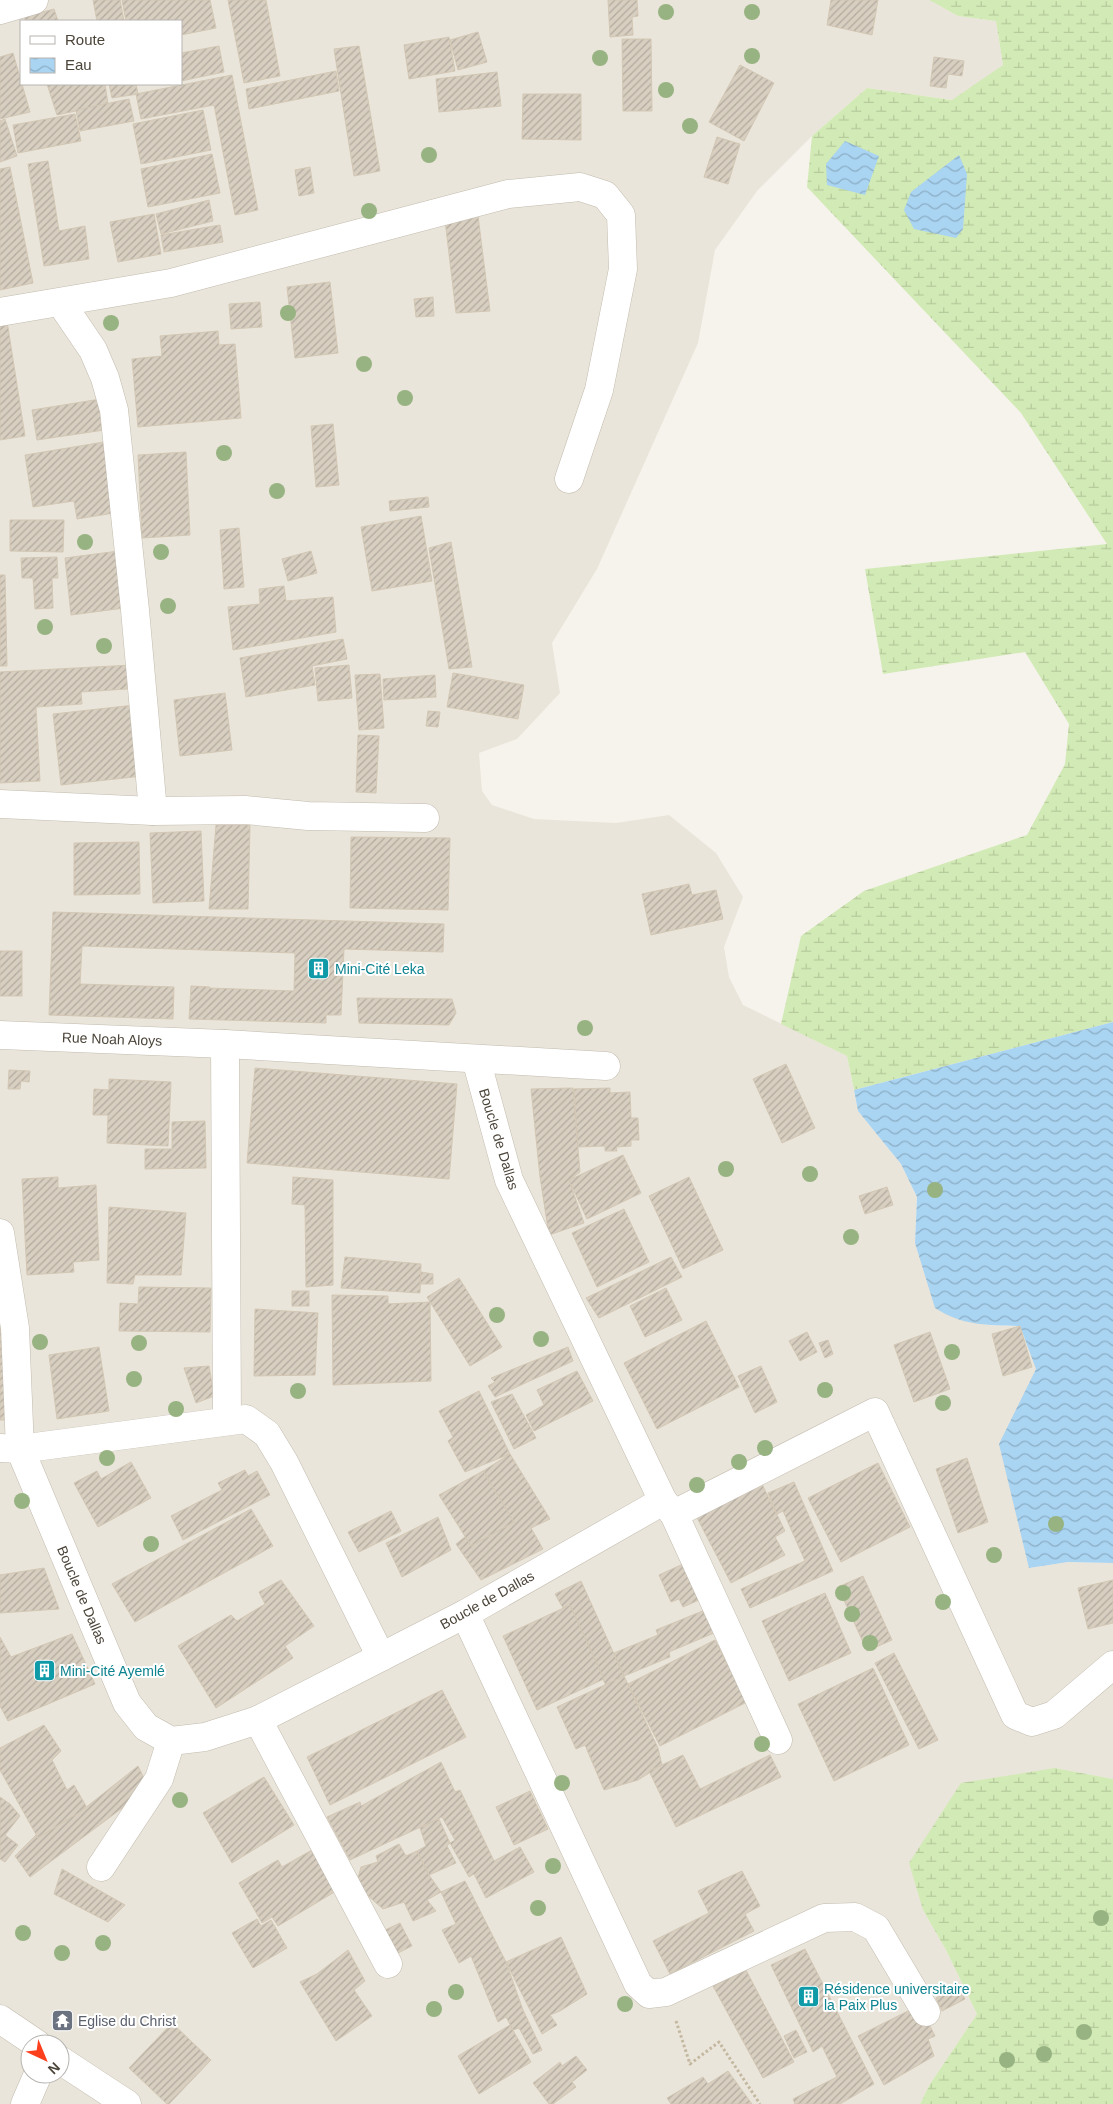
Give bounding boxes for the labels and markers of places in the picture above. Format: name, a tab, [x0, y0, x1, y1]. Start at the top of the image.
building icon: Mini-Cité Leka	[307, 957, 331, 981]
place label: Mini-Cité Leka	[335, 961, 425, 977]
building icon: Mini-Cité Ayemlé	[32, 1659, 56, 1683]
place label: Mini-Cité Ayemlé	[60, 1663, 165, 1679]
place label: Résidence universitaire la Paix Plus	[824, 1981, 970, 2013]
building icon: Résidence universitaire la Paix Plus	[796, 1985, 820, 2009]
temple icon: Eglise du Christ	[50, 2009, 74, 2033]
place label: Eglise du Christ	[78, 2013, 176, 2029]

